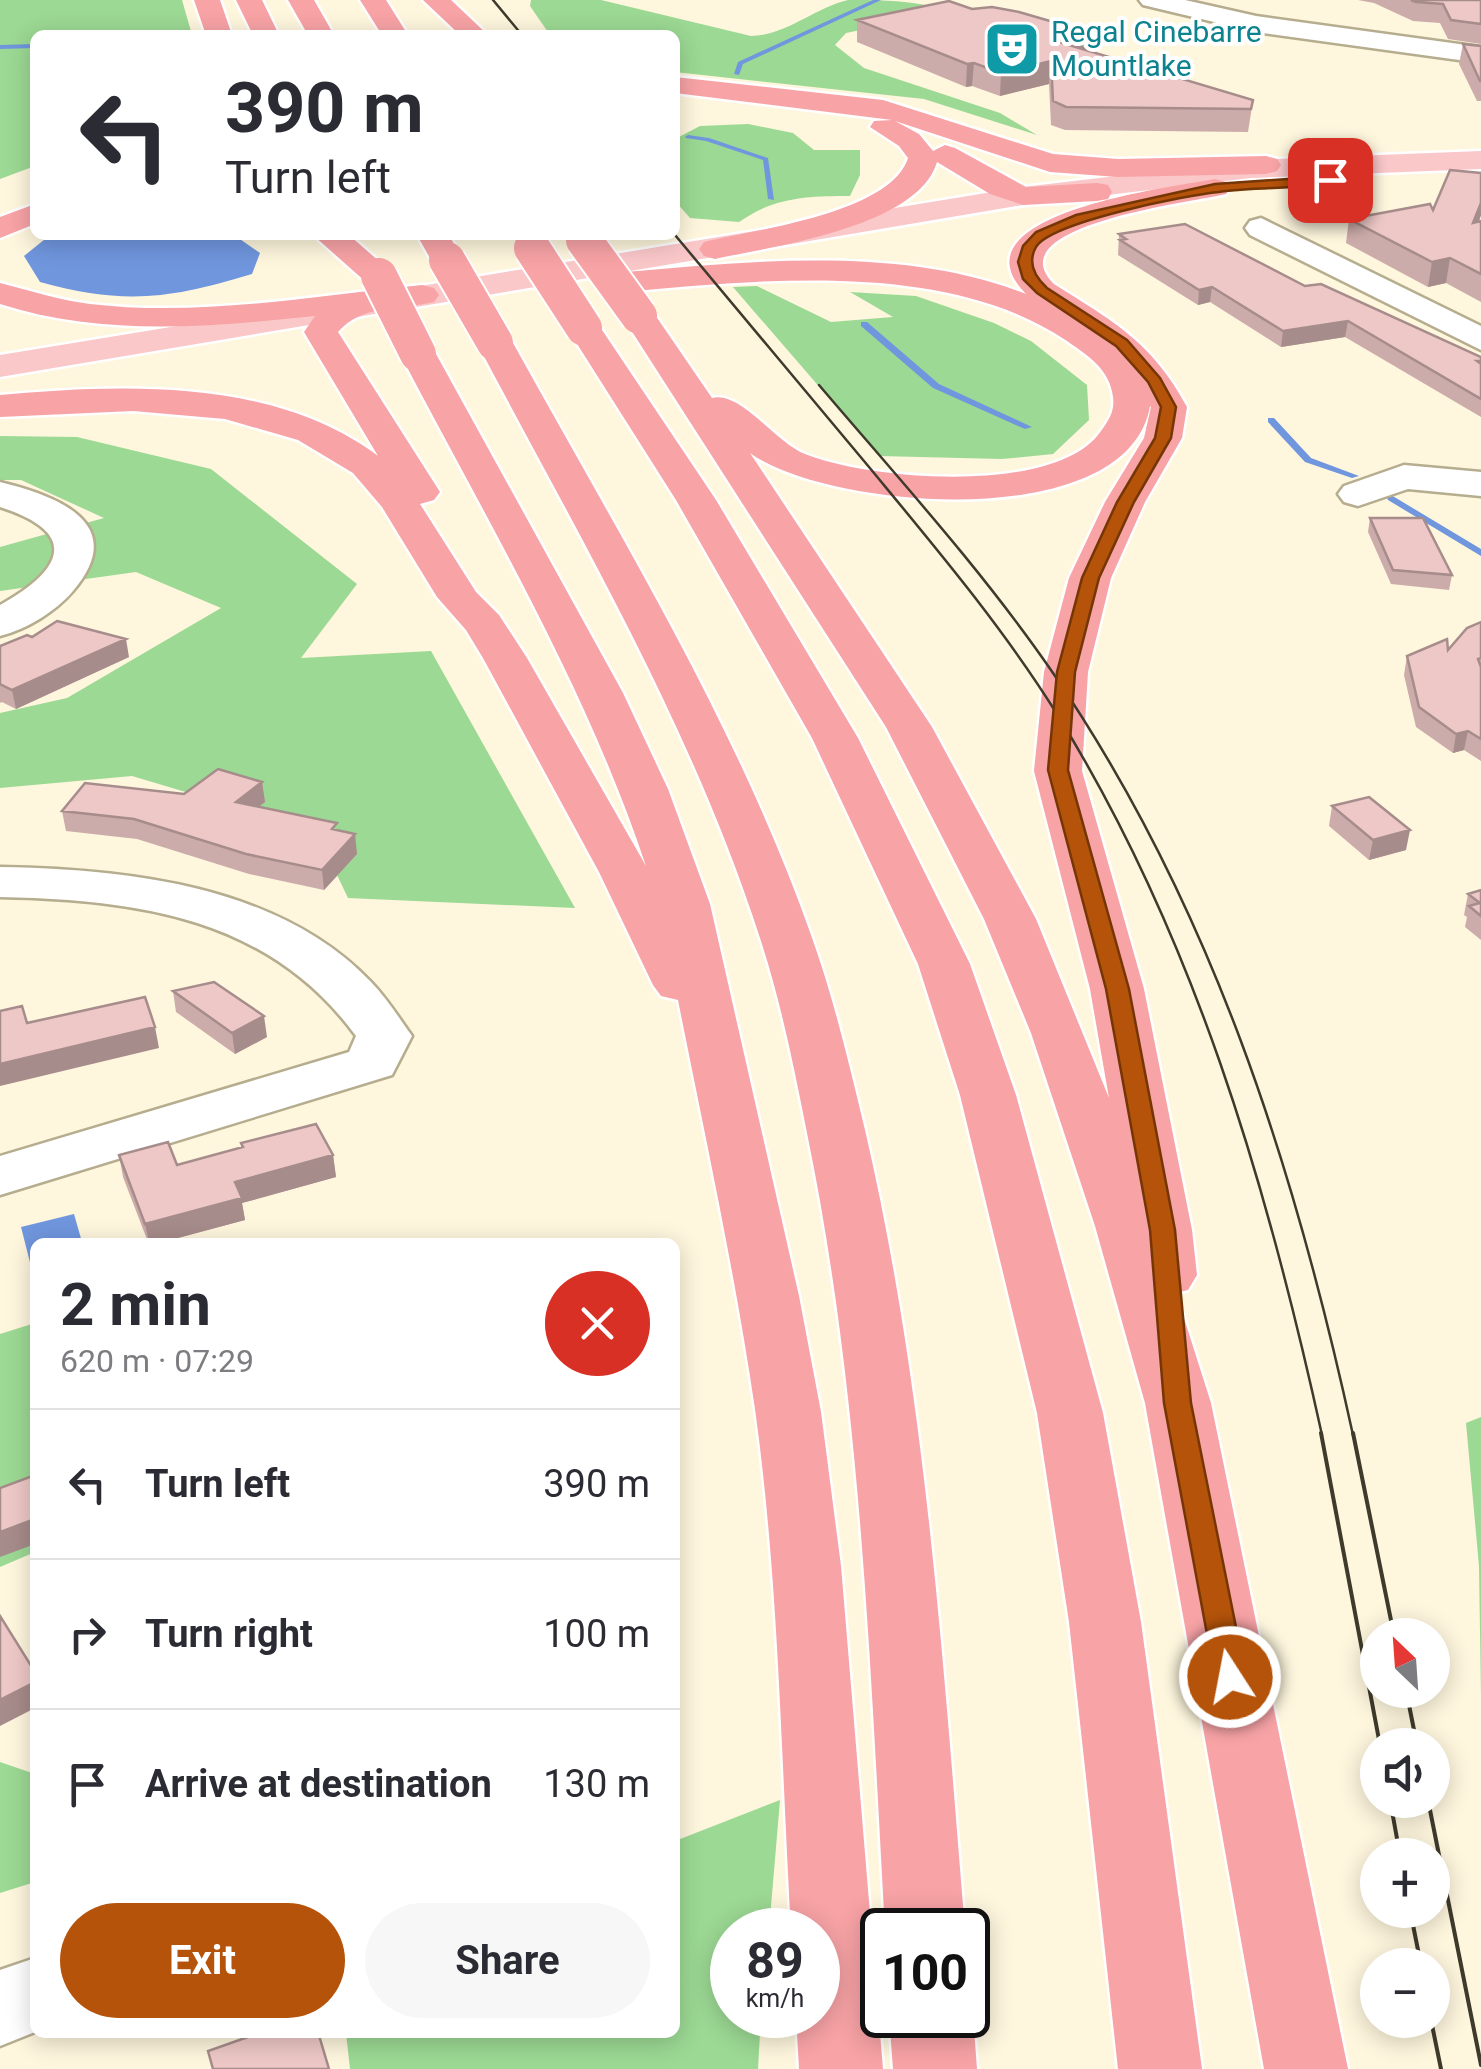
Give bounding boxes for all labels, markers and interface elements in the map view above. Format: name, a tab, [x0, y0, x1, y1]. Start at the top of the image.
place label: Regal Cinebarre Mountlake	[1051, 14, 1262, 83]
theatre icon: Regal Cinebarre Mountlake	[982, 19, 1042, 79]
text: 390 m	[225, 67, 424, 149]
icon: left	[60, 70, 190, 200]
pin	[1288, 138, 1373, 223]
text: Turn left	[225, 151, 391, 204]
icon: arrive	[1303, 153, 1358, 208]
text: 2 min	[60, 1269, 211, 1340]
button: close	[545, 1271, 650, 1376]
text: 620 m · 07:29	[60, 1342, 254, 1380]
icon: left	[60, 1457, 115, 1512]
text: Turn left	[145, 1462, 290, 1506]
text: 390 m	[543, 1462, 650, 1506]
icon: right	[60, 1607, 115, 1662]
text: Turn right	[145, 1612, 313, 1656]
text: 100 m	[543, 1612, 650, 1656]
north arrow	[1360, 1618, 1450, 1708]
map controls	[1360, 1618, 1450, 2038]
position arrow	[1178, 1625, 1282, 1729]
button: sound	[1360, 1728, 1450, 1818]
icon: arrive	[60, 1757, 115, 1812]
text: Arrive at destination	[145, 1762, 492, 1806]
text: 130 m	[543, 1762, 650, 1806]
button: +	[1360, 1838, 1450, 1928]
button: Exit	[60, 1903, 345, 2018]
button: Share	[365, 1903, 650, 2018]
speed limit sign: 100	[860, 1908, 990, 2038]
text: 89	[746, 1932, 804, 1990]
button: −	[1360, 1948, 1450, 2038]
text: km/h	[746, 1984, 804, 2013]

